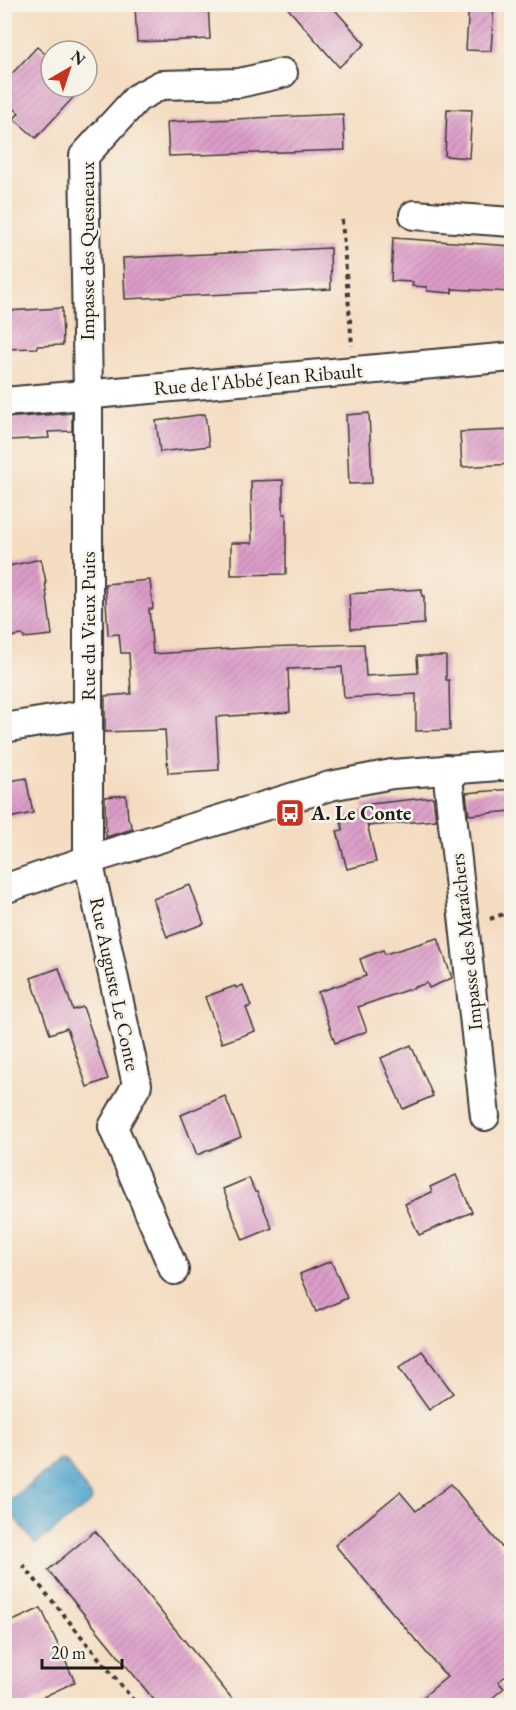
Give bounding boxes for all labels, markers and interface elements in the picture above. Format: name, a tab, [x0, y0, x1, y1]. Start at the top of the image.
north arrow	[39, 39, 99, 99]
text: N	[66, 45, 90, 70]
street label: Impasse des Quesneaux	[74, 161, 100, 340]
street label: Rue de l'Abbé Jean Ribault	[153, 357, 364, 401]
street label: Rue du Vieux Puits	[75, 551, 101, 701]
bus stop icon: A. Le Conte	[274, 797, 306, 829]
place label: A. Le Conte	[310, 800, 411, 826]
street label: Impasse des Maraîchers	[444, 852, 488, 1032]
street label: Rue Auguste Le Conte	[84, 895, 146, 1073]
scale bar	[42, 1632, 122, 1670]
text: 20 m	[51, 1641, 86, 1664]

